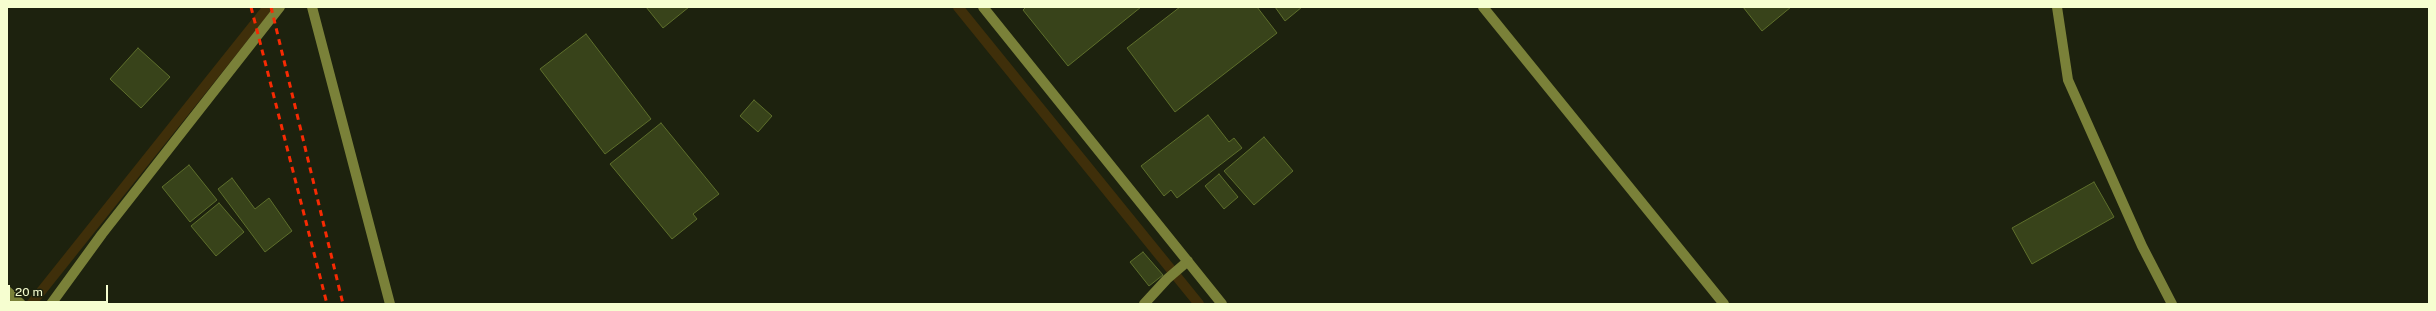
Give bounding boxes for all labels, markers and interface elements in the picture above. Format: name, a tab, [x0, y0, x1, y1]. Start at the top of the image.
scale bar	[10, 277, 110, 303]
text: 20 m	[15, 285, 43, 299]

